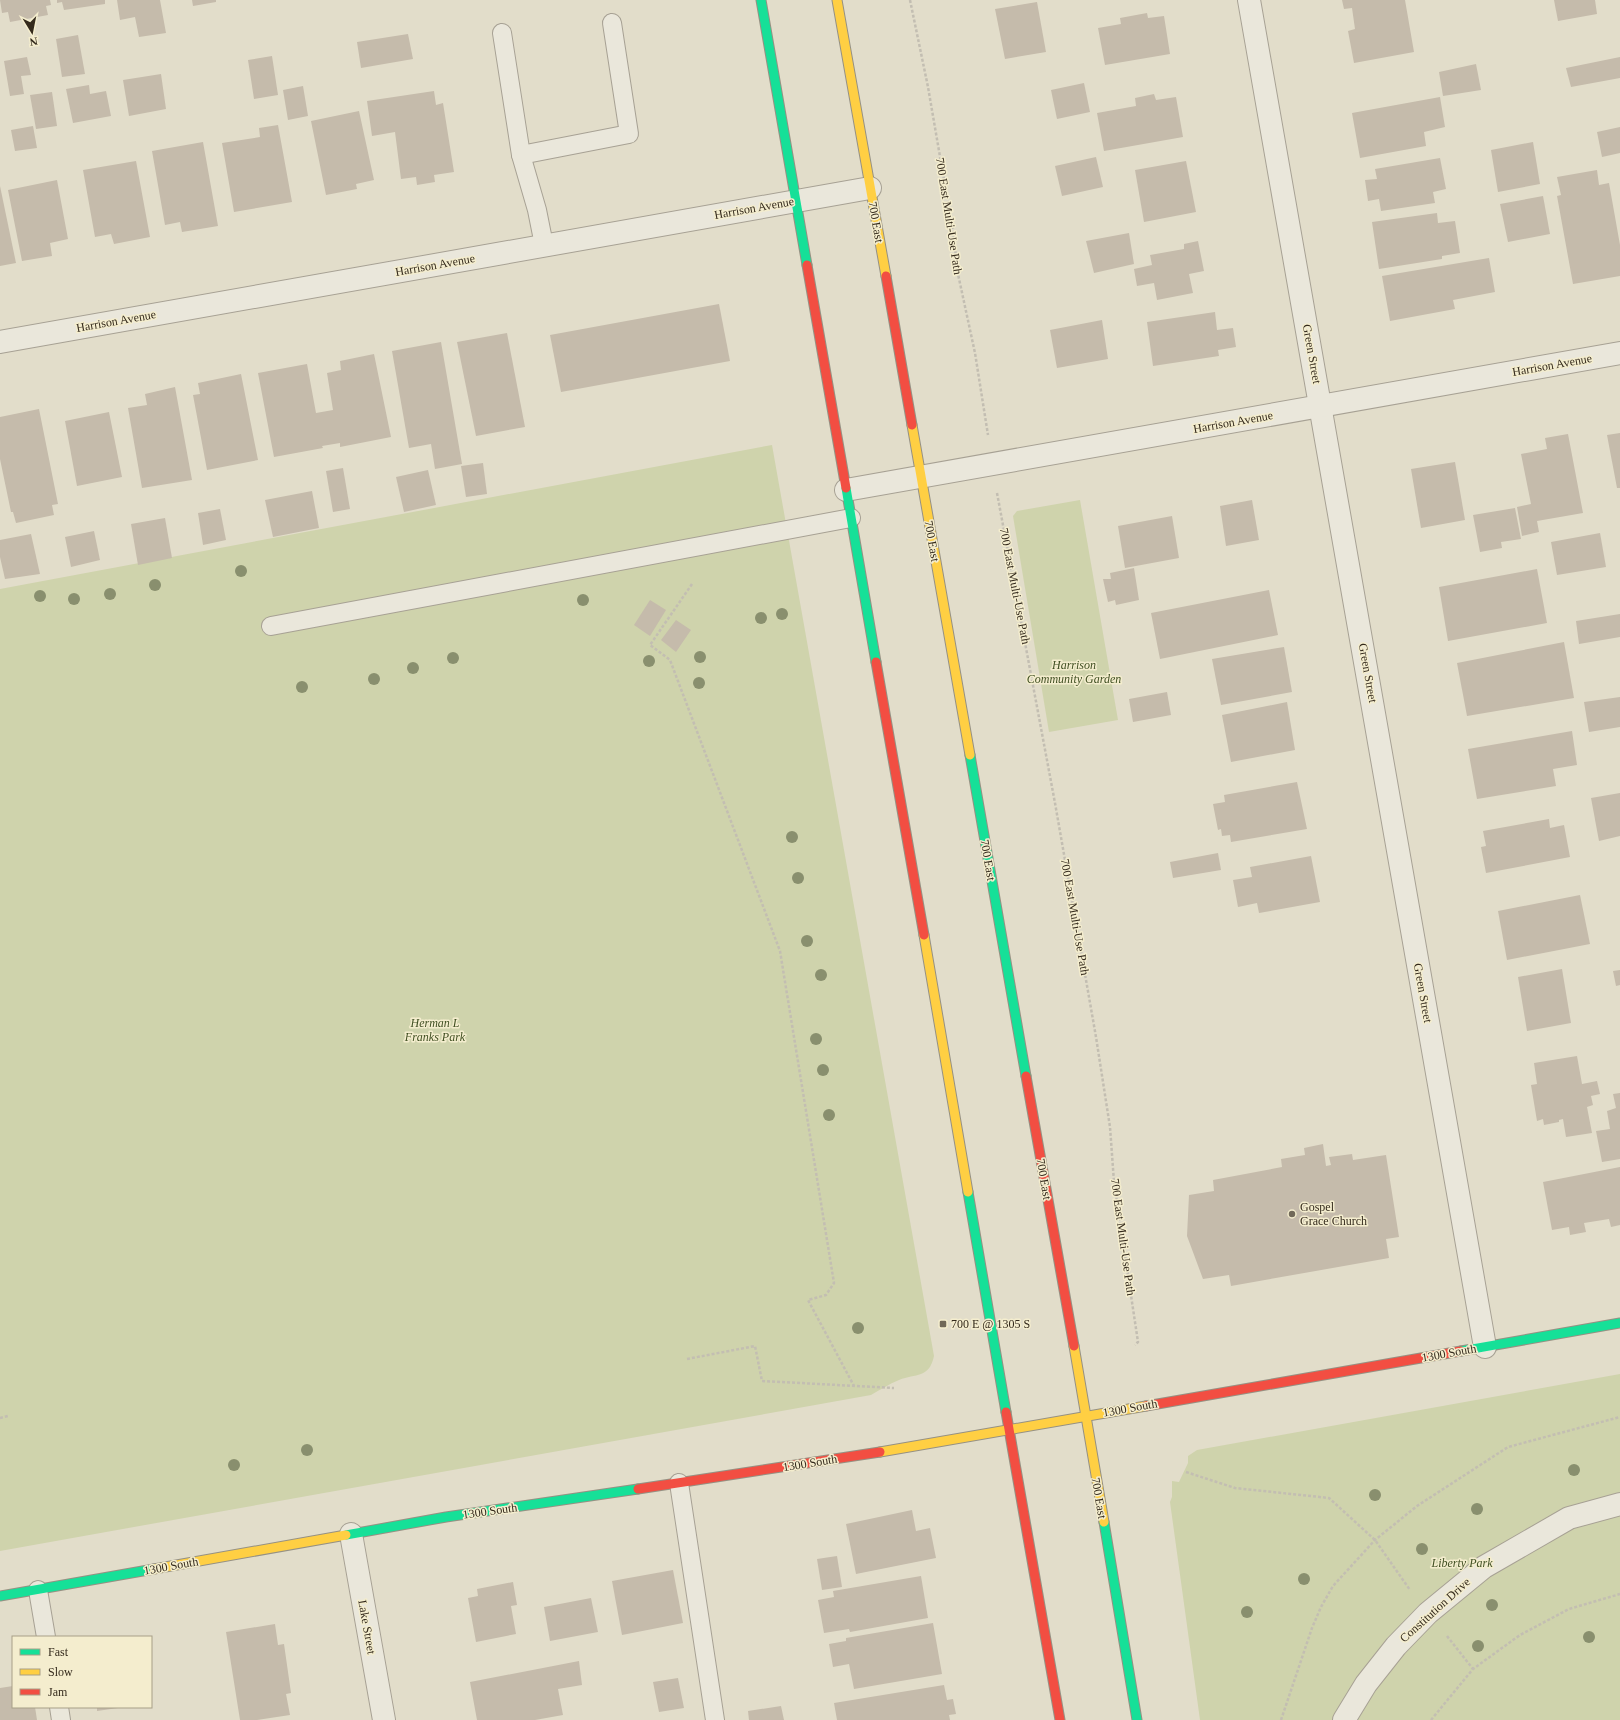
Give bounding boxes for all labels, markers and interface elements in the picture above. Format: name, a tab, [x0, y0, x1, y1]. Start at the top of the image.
north arrow	[12, 12, 52, 52]
text: N	[29, 35, 39, 48]
street label: 700 East Multi-Use Path	[933, 156, 965, 276]
street label: Harrison Avenue	[713, 194, 795, 222]
street label: 700 East	[865, 200, 887, 244]
street label: Harrison Avenue	[394, 251, 476, 279]
street label: Harrison Avenue	[75, 307, 157, 335]
street label: Green Street	[1300, 323, 1324, 386]
street label: Harrison Avenue	[1511, 351, 1593, 379]
street label: Harrison Avenue	[1192, 408, 1274, 436]
street label: 700 East	[921, 519, 943, 563]
street label: 700 East Multi-Use Path	[997, 527, 1033, 645]
street label: Green Street	[1356, 642, 1380, 705]
park label: Harrison Community Garden	[1027, 658, 1121, 686]
street label: 700 East	[977, 838, 999, 882]
street label: 700 East Multi-Use Path	[1058, 858, 1092, 976]
street label: Green Street	[1411, 962, 1435, 1025]
park label: Herman L Franks Park	[404, 1016, 466, 1044]
street label: 700 East	[1033, 1157, 1055, 1201]
street label: 700 East Multi-Use Path	[1108, 1177, 1138, 1297]
place label: Gospel Grace Church	[1300, 1200, 1367, 1228]
marker: Gospel Grace Church	[1287, 1209, 1297, 1219]
place label: 700 E @ 1305 S	[951, 1317, 1030, 1331]
marker: 700 E @ 1305 S	[938, 1319, 948, 1329]
street label: 1300 South	[1421, 1341, 1477, 1365]
street label: 1300 South	[1102, 1396, 1158, 1420]
street label: 1300 South	[782, 1452, 838, 1474]
street label: 700 East	[1088, 1476, 1110, 1520]
street label: 1300 South	[462, 1500, 518, 1522]
street label: 1300 South	[143, 1554, 199, 1578]
park label: Liberty Park	[1431, 1556, 1493, 1570]
street label: Constitution Drive	[1397, 1575, 1473, 1645]
street label: Lake Street	[355, 1599, 379, 1656]
legend	[12, 1636, 152, 1708]
text: Fast	[48, 1645, 69, 1659]
text: Slow	[48, 1665, 73, 1679]
text: Jam	[48, 1685, 68, 1699]

